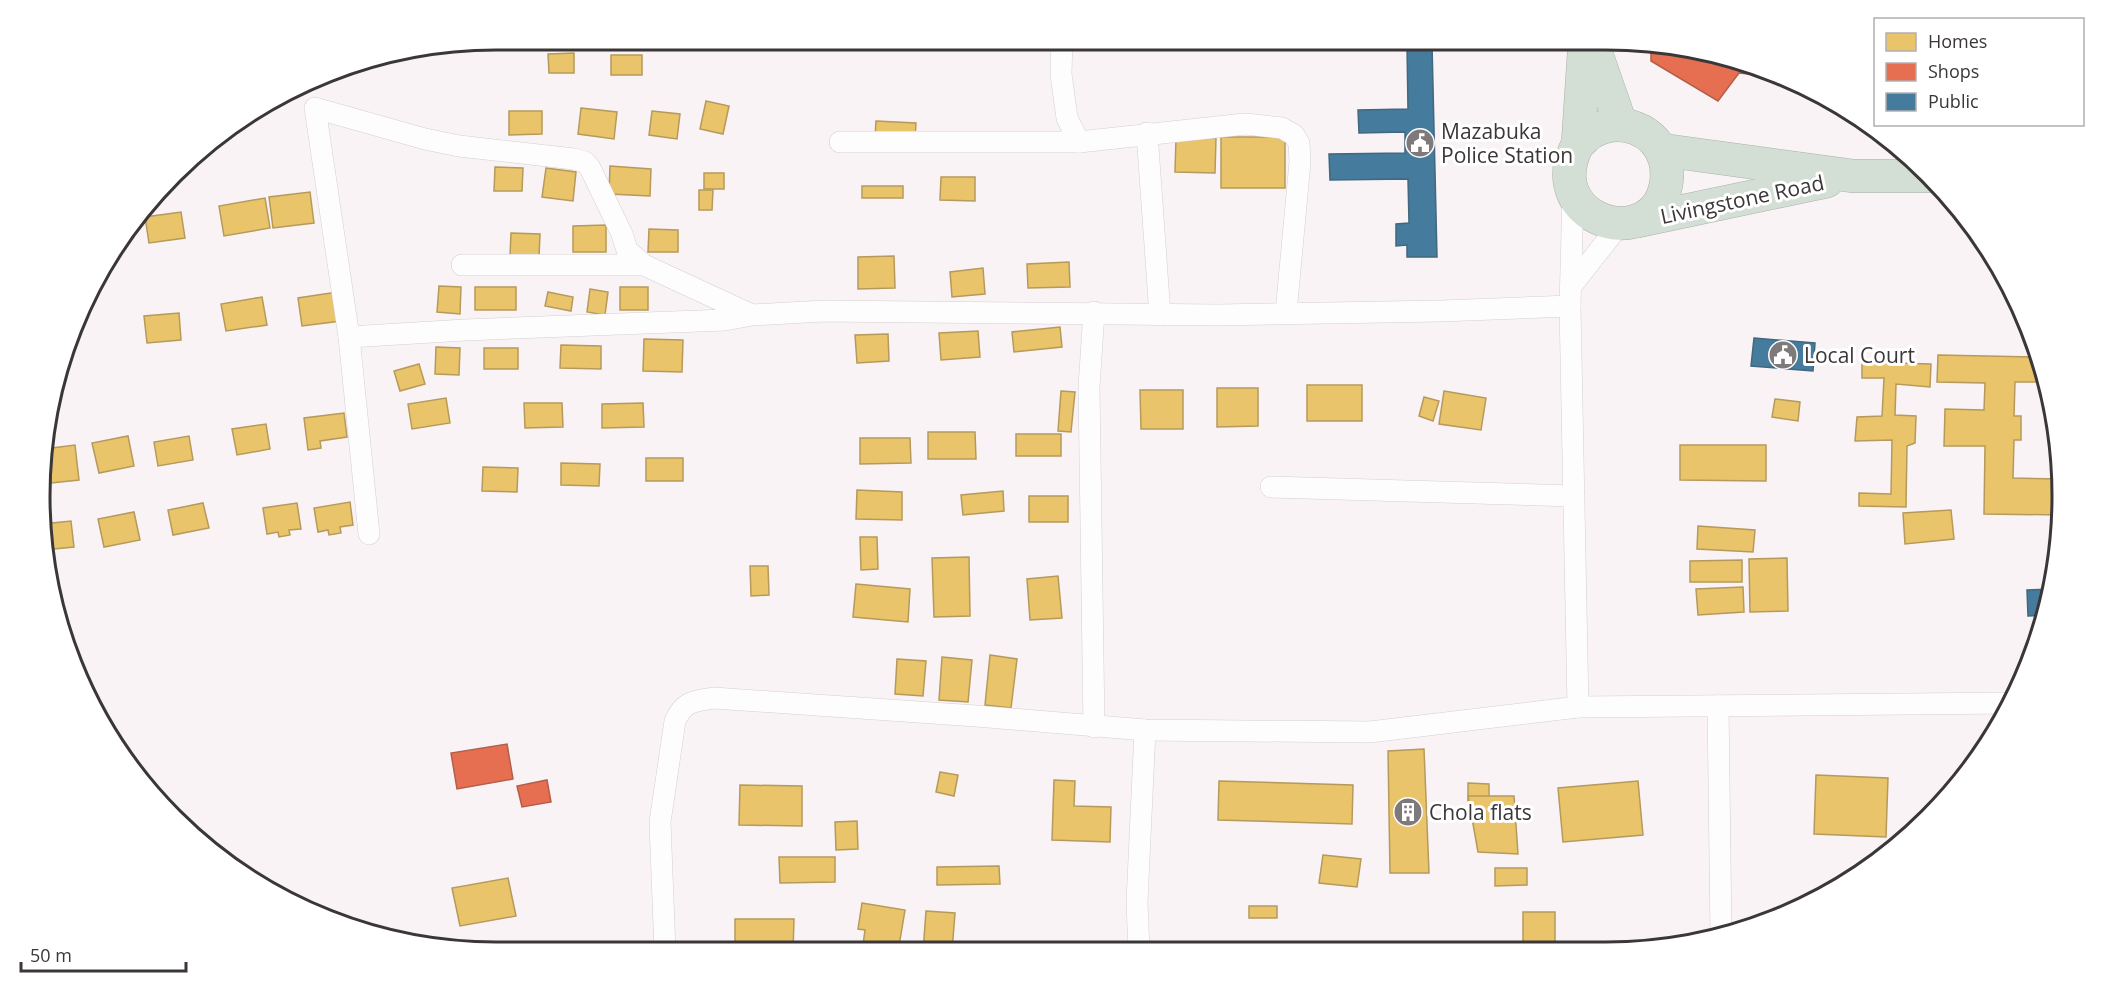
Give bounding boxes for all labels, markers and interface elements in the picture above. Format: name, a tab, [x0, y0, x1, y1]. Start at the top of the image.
legend	[1874, 18, 2084, 126]
text: Homes	[1928, 29, 1987, 53]
text: Shops	[1928, 59, 1979, 83]
text: Public	[1928, 89, 1979, 113]
place label: Mazabuka Police Station	[1441, 117, 1573, 169]
public building icon: Mazabuka Police Station	[1404, 127, 1436, 159]
street label: Livingstone Road	[1658, 168, 1826, 230]
public building icon: Local Court	[1767, 339, 1799, 371]
place label: Local Court	[1804, 341, 1915, 369]
building icon: Chola flats	[1392, 796, 1424, 828]
place label: Chola flats	[1429, 798, 1532, 826]
scale bar	[21, 935, 186, 973]
text: 50 m	[30, 943, 72, 967]

